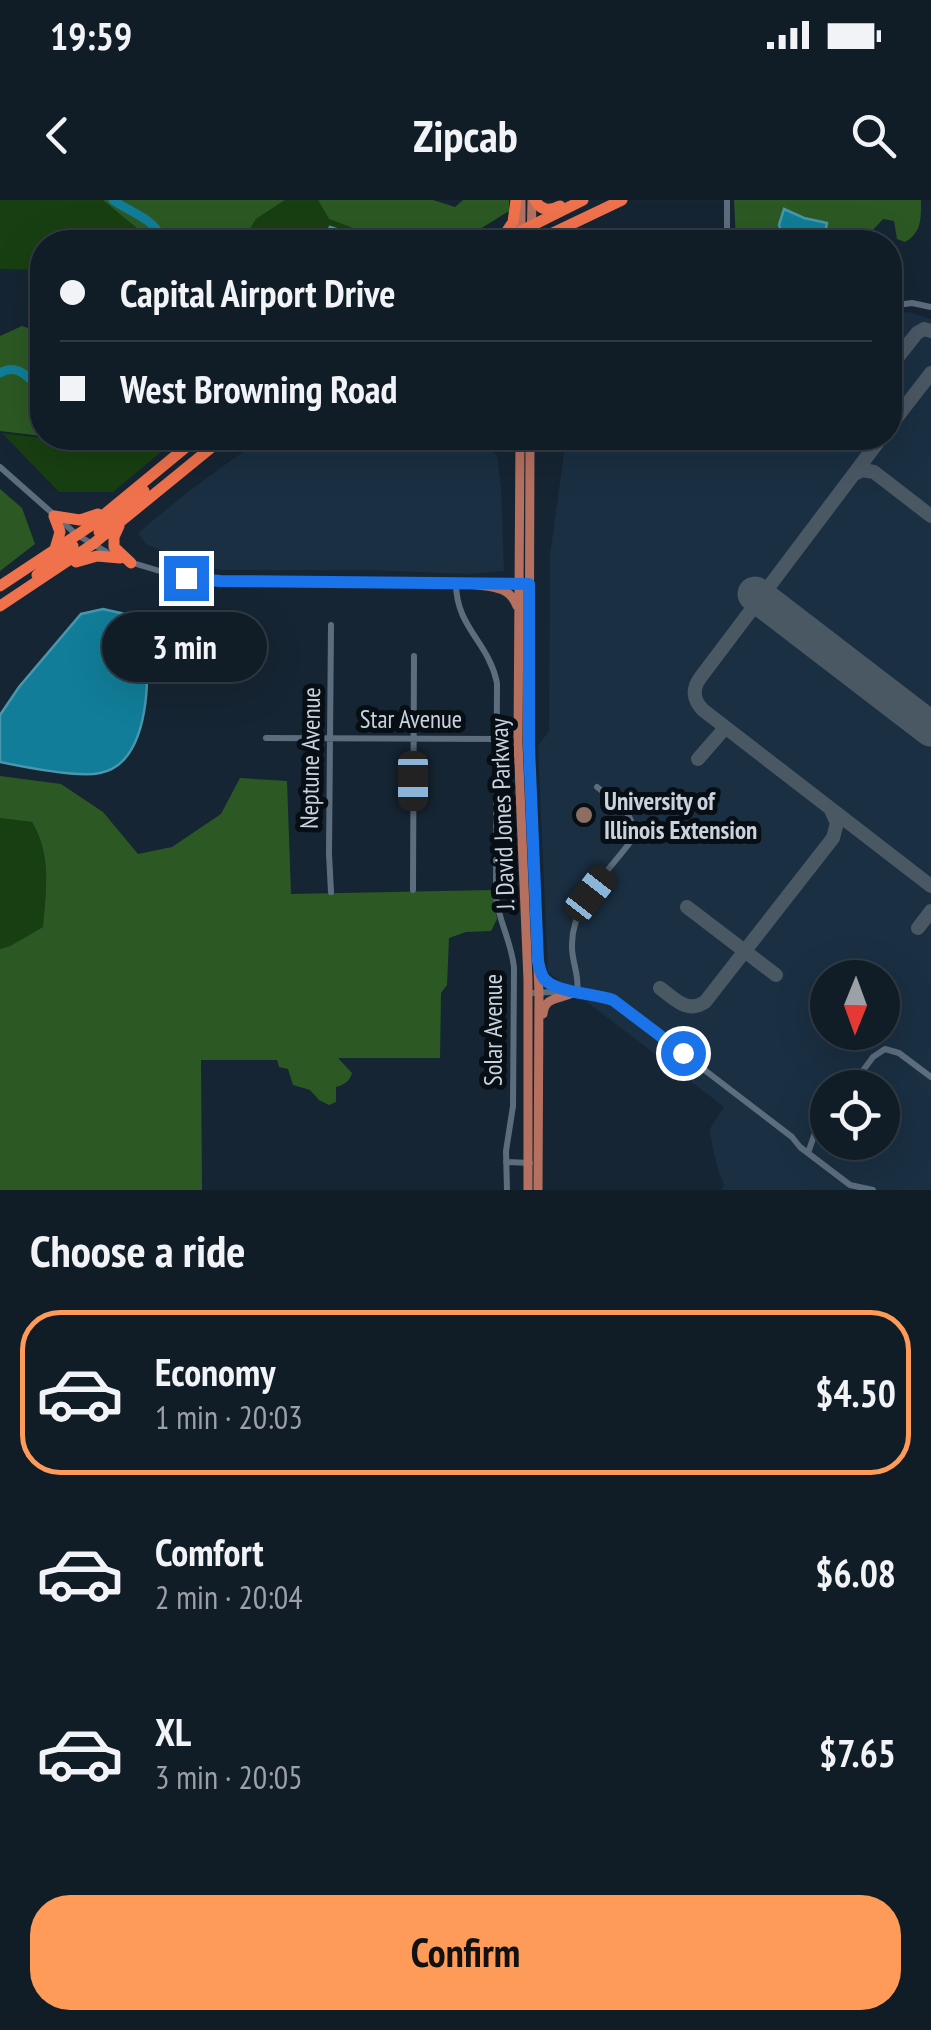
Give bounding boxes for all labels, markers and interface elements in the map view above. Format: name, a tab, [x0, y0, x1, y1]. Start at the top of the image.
text: 19:59	[50, 11, 132, 60]
text: Zipcab	[413, 106, 518, 164]
icon: back	[30, 108, 85, 163]
icon: search	[846, 108, 901, 163]
text: Capital Airport Drive	[120, 268, 396, 317]
text: West Browning Road	[120, 364, 397, 413]
route end	[164, 556, 209, 601]
callout: 3 min	[104, 613, 268, 683]
text: 3 min	[152, 626, 217, 668]
street label: Neptune Avenue	[293, 687, 327, 829]
street label: Star Avenue	[360, 703, 462, 735]
street label: J. David Jones Parkway	[483, 717, 521, 911]
car	[398, 751, 428, 811]
place label: University of Illinois Extension	[604, 785, 757, 846]
marker: University of Illinois Extension	[573, 804, 595, 826]
car	[560, 861, 620, 927]
north arrow	[810, 960, 900, 1050]
map controls	[810, 960, 900, 1160]
street label: Solar Avenue	[477, 974, 509, 1086]
route start	[661, 1031, 706, 1076]
button: locate	[810, 1070, 900, 1160]
text: Choose a ride	[30, 1221, 245, 1279]
text: Economy	[155, 1347, 275, 1396]
icon: car	[35, 1348, 125, 1438]
text: $4.50	[815, 1368, 896, 1417]
text: 1 min · 20:03	[155, 1396, 303, 1438]
text: Comfort	[155, 1527, 264, 1576]
icon: car	[35, 1528, 125, 1618]
text: $6.08	[815, 1548, 896, 1597]
text: 2 min · 20:04	[155, 1576, 303, 1618]
text: XL	[155, 1707, 191, 1756]
icon: car	[35, 1708, 125, 1798]
text: $7.65	[819, 1728, 896, 1777]
text: 3 min · 20:05	[155, 1756, 303, 1798]
button: Confirm	[30, 1895, 901, 2010]

